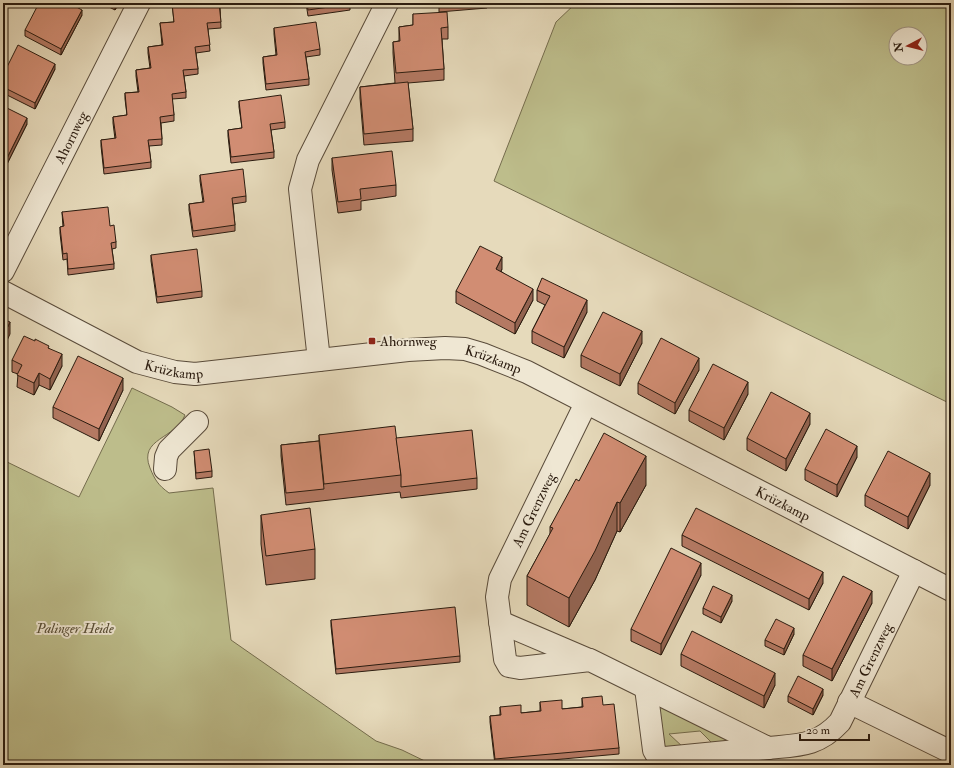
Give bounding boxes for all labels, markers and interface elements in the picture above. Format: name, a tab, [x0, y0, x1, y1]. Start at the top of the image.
north arrow	[888, 26, 928, 66]
text: N	[891, 40, 906, 54]
street label: Ahornweg	[50, 107, 92, 167]
place label: Ahornweg	[379, 333, 438, 350]
marker: Ahornweg	[367, 336, 377, 346]
street label: Krüzkamp	[463, 341, 524, 378]
street label: Krüzkamp	[143, 356, 204, 383]
street label: Am Grenzweg	[508, 469, 560, 551]
street label: Krüzkamp	[753, 482, 813, 526]
street label: Am Grenzweg	[845, 619, 896, 701]
park label: Palinger Heide	[35, 620, 114, 637]
scale bar	[800, 716, 869, 742]
text: 20 m	[806, 723, 831, 738]

